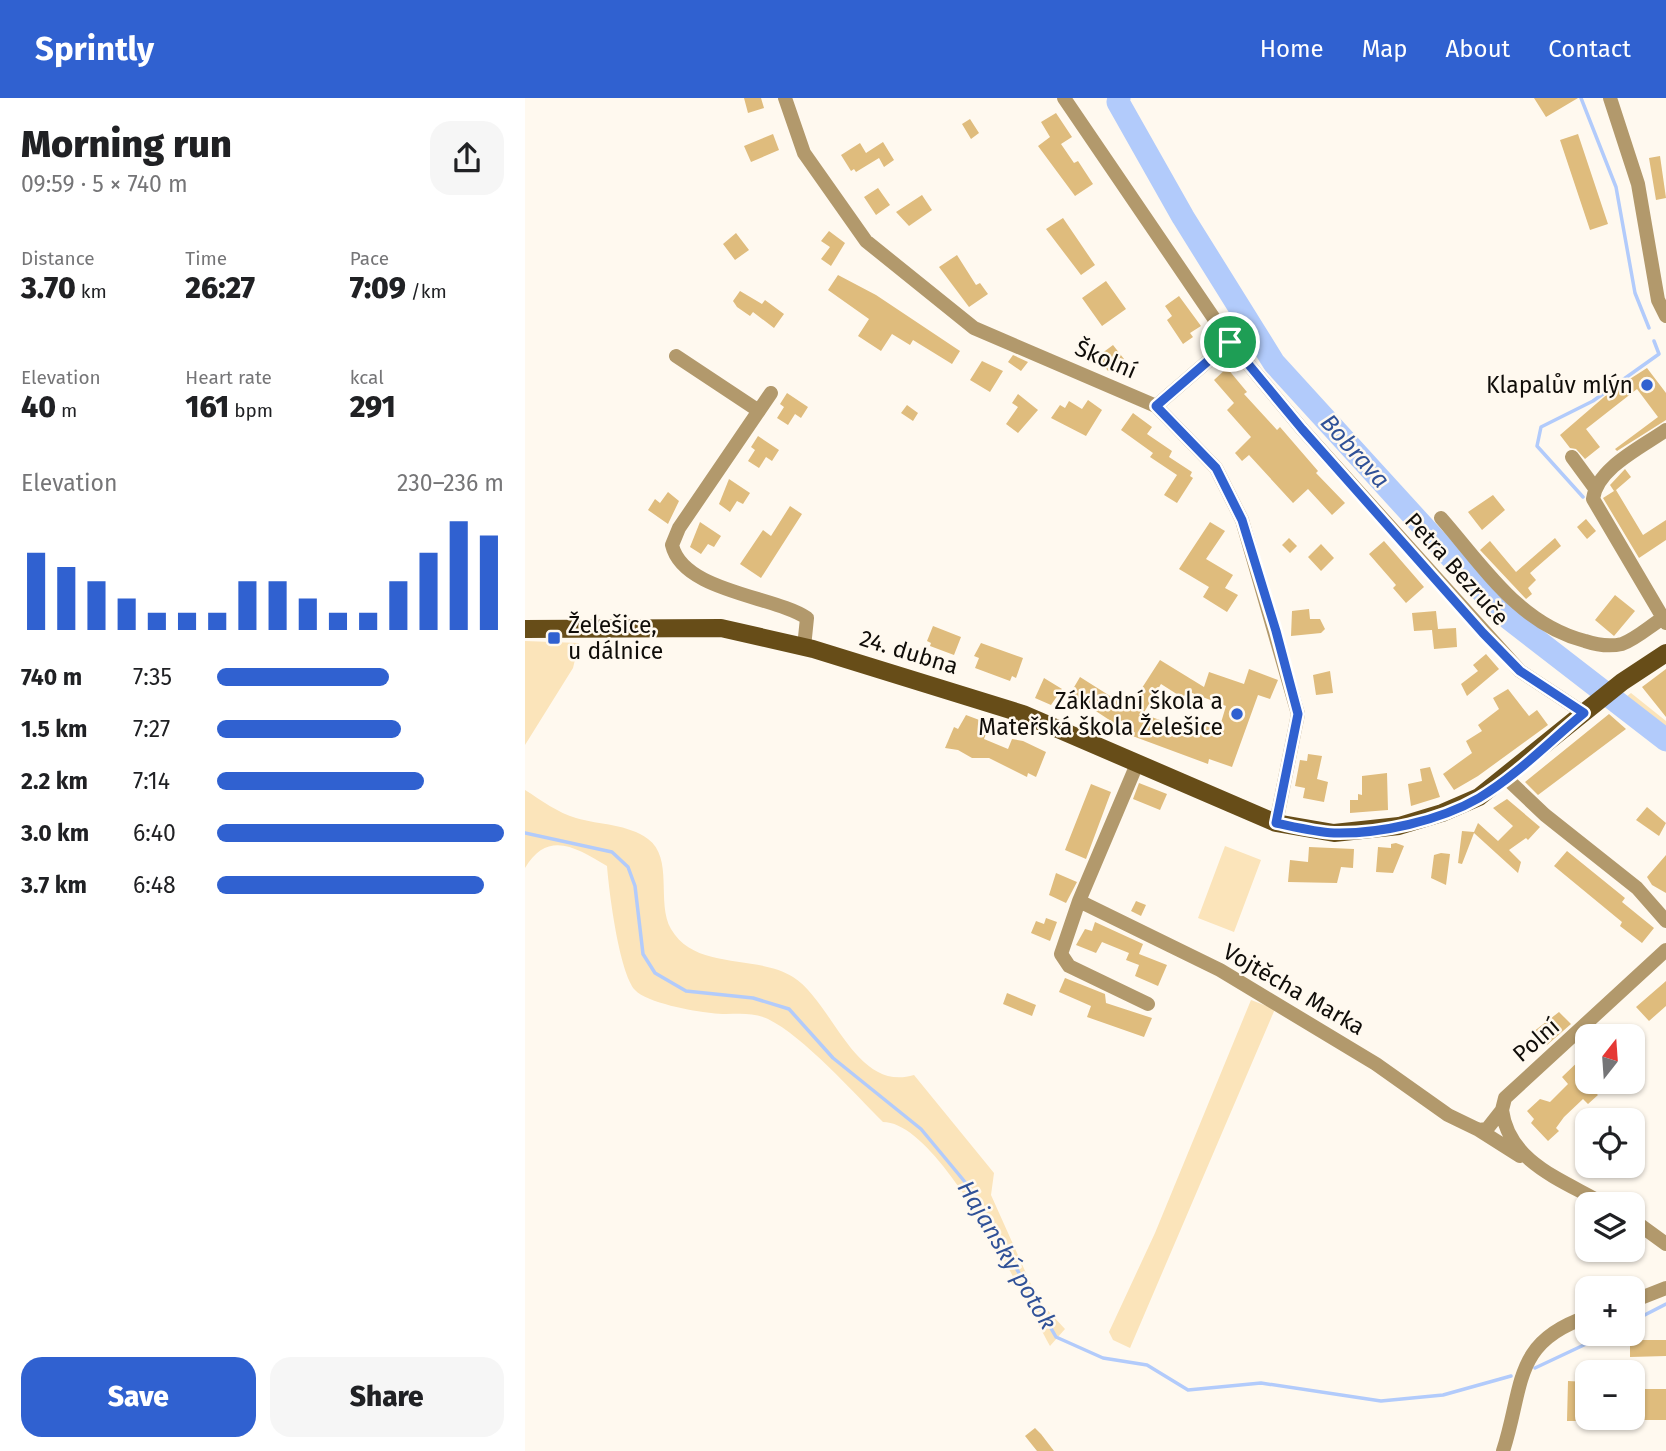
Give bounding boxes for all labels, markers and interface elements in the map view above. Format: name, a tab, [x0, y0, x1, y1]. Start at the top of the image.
text: Sprintly	[35, 29, 154, 69]
text: Home	[1260, 35, 1324, 63]
text: Map	[1362, 35, 1408, 63]
text: About	[1446, 35, 1510, 63]
text: Contact	[1548, 35, 1631, 63]
text: Morning run	[21, 121, 232, 167]
button: share	[430, 121, 504, 195]
text: 09:59 · 5 × 740 m	[21, 170, 188, 198]
text: Distance	[21, 247, 95, 270]
text: Time	[185, 247, 227, 270]
text: Pace	[350, 247, 389, 270]
text: 3.70	[21, 270, 76, 306]
text: 26:27	[185, 270, 255, 306]
text: 7:09	[350, 270, 406, 306]
text: km	[76, 280, 107, 303]
text: /km	[406, 280, 447, 303]
pin	[1200, 312, 1260, 372]
icon: arrive	[1211, 323, 1249, 361]
street label: Školní	[1071, 333, 1141, 384]
text: Elevation	[21, 366, 101, 389]
text: Heart rate	[185, 366, 272, 389]
text: kcal	[350, 366, 384, 389]
place label: Klapalův mlýn	[1486, 371, 1633, 399]
marker: Klapalův mlýn	[1639, 377, 1655, 393]
text: 40	[21, 389, 56, 425]
text: 161	[185, 389, 229, 425]
text: 291	[350, 389, 396, 425]
text: m	[56, 399, 77, 422]
text: bpm	[229, 399, 273, 422]
water label: Bobrava	[1315, 408, 1395, 494]
text: Elevation	[21, 469, 117, 497]
text: 230–236 m	[397, 469, 504, 497]
street label: Petra Bezruče	[1399, 507, 1515, 631]
place label: Želešice, u dálnice	[568, 611, 663, 665]
street label: 24. dubna	[856, 624, 962, 680]
marker: Želešice, u dálnice	[546, 630, 562, 646]
text: 740 m	[21, 663, 82, 691]
text: 7:35	[133, 663, 172, 691]
place label: Základní škola a Mateřská škola Želešice	[978, 687, 1223, 741]
marker: Základní škola a Mateřská škola Želešice	[1229, 706, 1245, 722]
text: 1.5 km	[21, 715, 87, 743]
text: 7:27	[133, 715, 170, 743]
text: 2.2 km	[21, 767, 88, 795]
text: 7:14	[133, 767, 170, 795]
text: 3.0 km	[21, 819, 89, 847]
text: 6:40	[133, 819, 176, 847]
text: 3.7 km	[21, 871, 87, 899]
text: 6:48	[133, 871, 176, 899]
street label: Vojtěcha Marka	[1218, 937, 1370, 1041]
street label: Polní	[1507, 1012, 1565, 1068]
north arrow	[1575, 1024, 1645, 1094]
map controls	[1575, 1024, 1645, 1430]
button: locate	[1575, 1108, 1645, 1178]
water label: Hajanský potok	[952, 1175, 1062, 1335]
button: layers	[1575, 1192, 1645, 1262]
button: +	[1575, 1276, 1645, 1346]
button: Save	[21, 1357, 256, 1437]
button: Share	[270, 1357, 504, 1437]
button: −	[1575, 1360, 1645, 1430]

